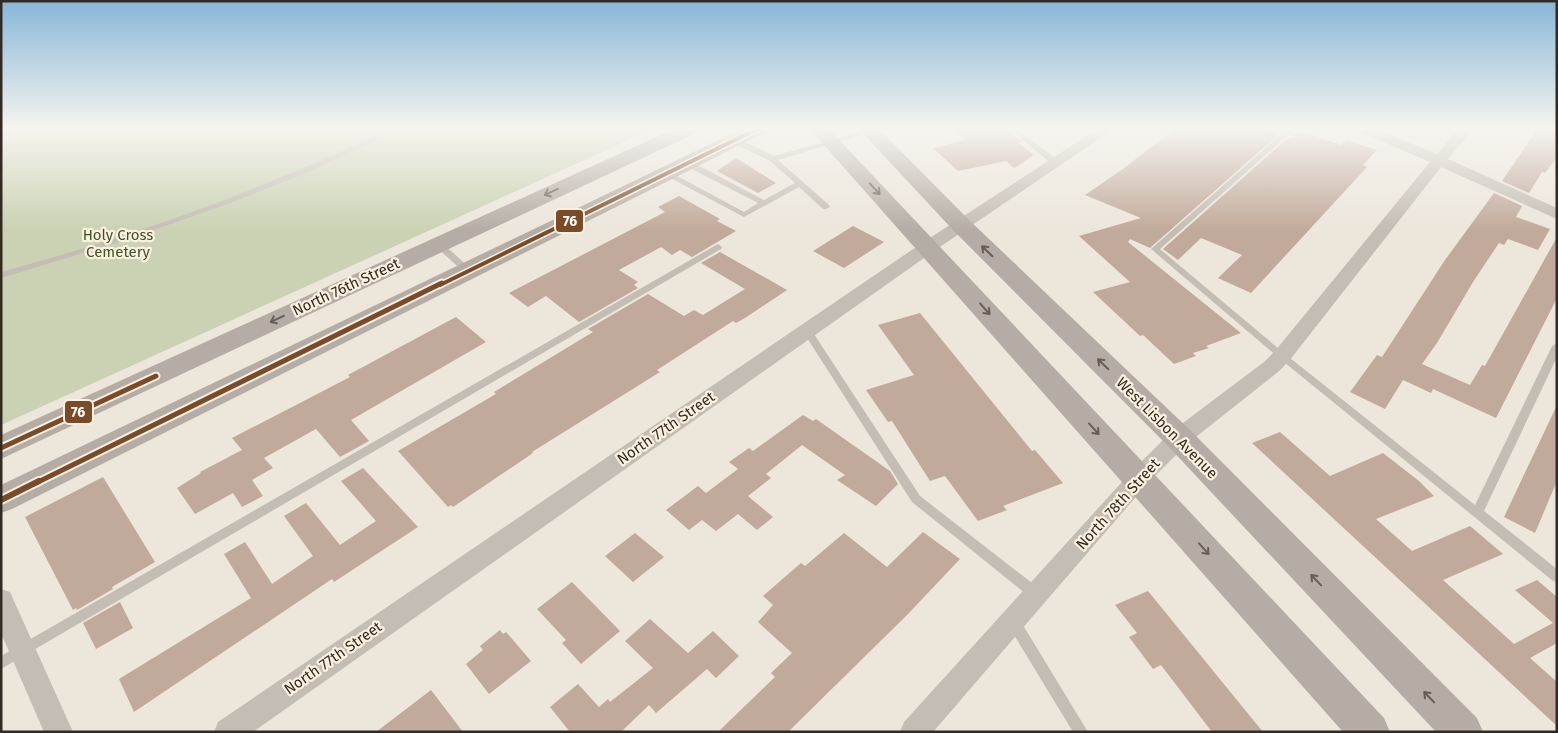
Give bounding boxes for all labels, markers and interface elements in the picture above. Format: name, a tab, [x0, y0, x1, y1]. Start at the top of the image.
one-way arrow	[869, 183, 881, 196]
one-way arrow	[544, 187, 559, 197]
line badge: 76	[555, 209, 584, 233]
text: 76	[563, 213, 577, 230]
park label: Holy Cross Cemetery	[83, 226, 153, 261]
one-way arrow	[981, 245, 994, 257]
street label: North 76th Street	[290, 254, 403, 320]
one-way arrow	[979, 303, 991, 316]
one-way arrow	[270, 315, 285, 325]
one-way arrow	[1098, 359, 1110, 371]
street label: West Lisbon Avenue	[1113, 374, 1221, 482]
street label: North 77th Street	[614, 387, 719, 468]
line badge: 76	[64, 400, 93, 424]
text: 76	[71, 404, 85, 421]
one-way arrow	[1088, 423, 1100, 435]
street label: North 78th Street	[1072, 454, 1164, 553]
one-way arrow	[1198, 543, 1210, 556]
one-way arrow	[1310, 574, 1322, 586]
street label: North 77th Street	[281, 617, 386, 698]
one-way arrow	[1423, 690, 1435, 703]

